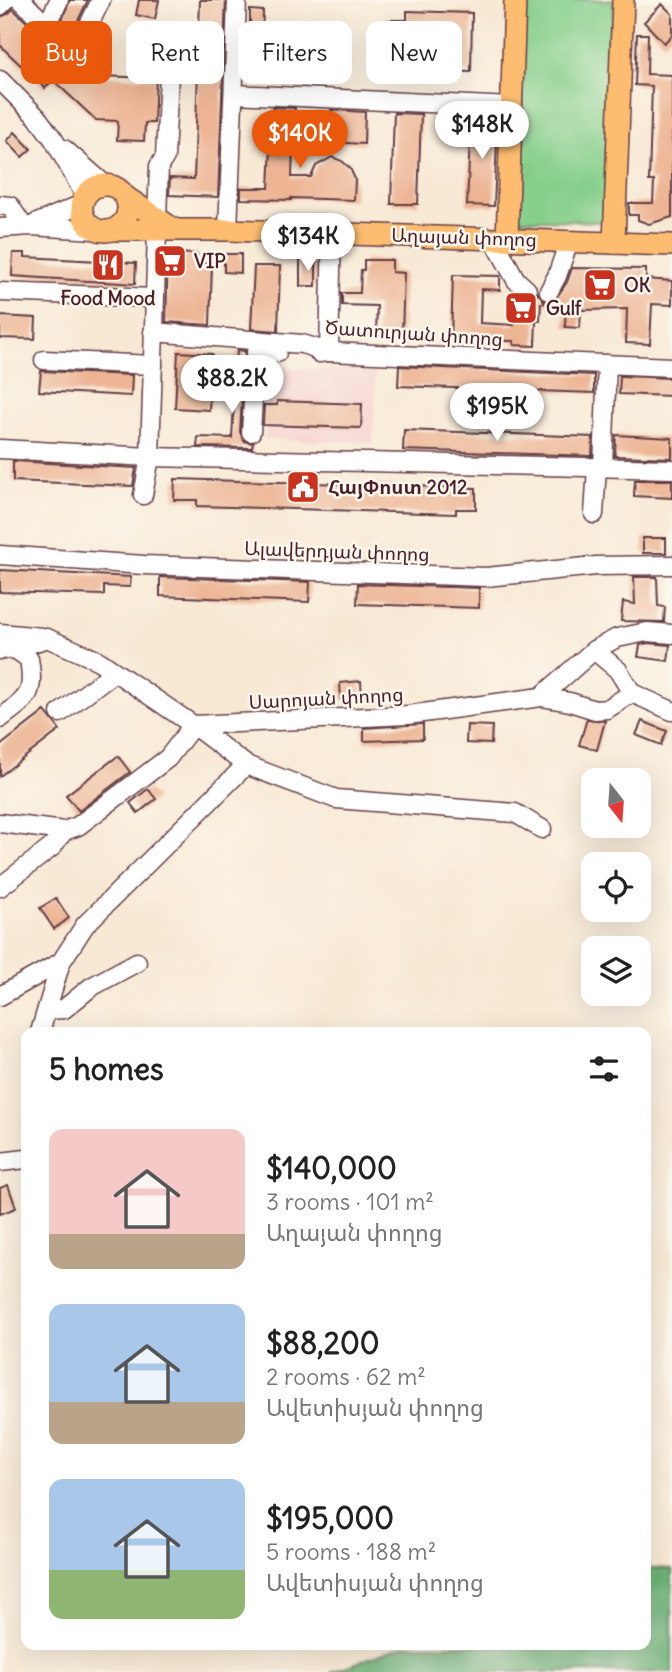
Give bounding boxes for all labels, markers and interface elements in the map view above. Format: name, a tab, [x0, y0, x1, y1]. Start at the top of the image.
chip: Buy	[21, 21, 112, 84]
chip: Rent	[126, 21, 224, 84]
chip: Filters	[238, 21, 352, 84]
chip: New	[366, 21, 462, 84]
pin: $148K	[433, 102, 531, 161]
text: $148K	[451, 109, 513, 138]
pin: $140K	[251, 110, 349, 170]
text: $140K	[268, 118, 332, 147]
pin: $134K	[259, 214, 357, 273]
text: $134K	[277, 221, 339, 250]
street label: Աղայան փողոց	[391, 222, 537, 252]
supermarket icon: VIP	[151, 242, 189, 280]
restaurant icon: Food Mood	[89, 246, 127, 284]
place label: VIP	[194, 249, 226, 273]
supermarket icon: OK	[581, 266, 619, 304]
place label: OK	[624, 273, 651, 297]
place label: Food Mood	[61, 286, 155, 310]
supermarket icon: Gulf	[502, 289, 540, 327]
place label: Gulf	[546, 296, 582, 320]
street label: Ծատուրյան փողոց	[324, 315, 504, 351]
pin: $88.2K	[175, 356, 289, 415]
text: $88.2K	[197, 363, 267, 392]
pin: $195K	[448, 384, 546, 443]
text: $195K	[466, 391, 528, 420]
public building icon: ՀայՓոստ 2012	[284, 468, 322, 506]
place label: ՀայՓոստ 2012	[328, 475, 467, 499]
street label: Ալավերդյան փողոց	[244, 536, 430, 566]
street label: Սարոյան փողոց	[248, 682, 404, 714]
north arrow	[581, 768, 651, 838]
map controls	[581, 768, 651, 1006]
button: locate	[581, 852, 651, 922]
button: layers	[581, 936, 651, 1006]
text: 5 homes	[49, 1050, 164, 1088]
icon: filters	[585, 1050, 623, 1088]
text: $140,000	[266, 1149, 397, 1187]
icon: home	[105, 1157, 189, 1241]
text: 3 rooms · 101 m²	[266, 1187, 434, 1216]
text: Աղայան փողոց	[266, 1218, 442, 1247]
text: $88,200	[266, 1324, 379, 1362]
icon: home	[105, 1332, 189, 1416]
text: 2 rooms · 62 m²	[266, 1362, 426, 1391]
text: Ավետիսյան փողոց	[266, 1393, 484, 1422]
text: $195,000	[266, 1499, 394, 1537]
icon: home	[105, 1507, 189, 1591]
text: 5 rooms · 188 m²	[266, 1537, 436, 1566]
text: Ավետիսյան փողոց	[266, 1568, 484, 1597]

